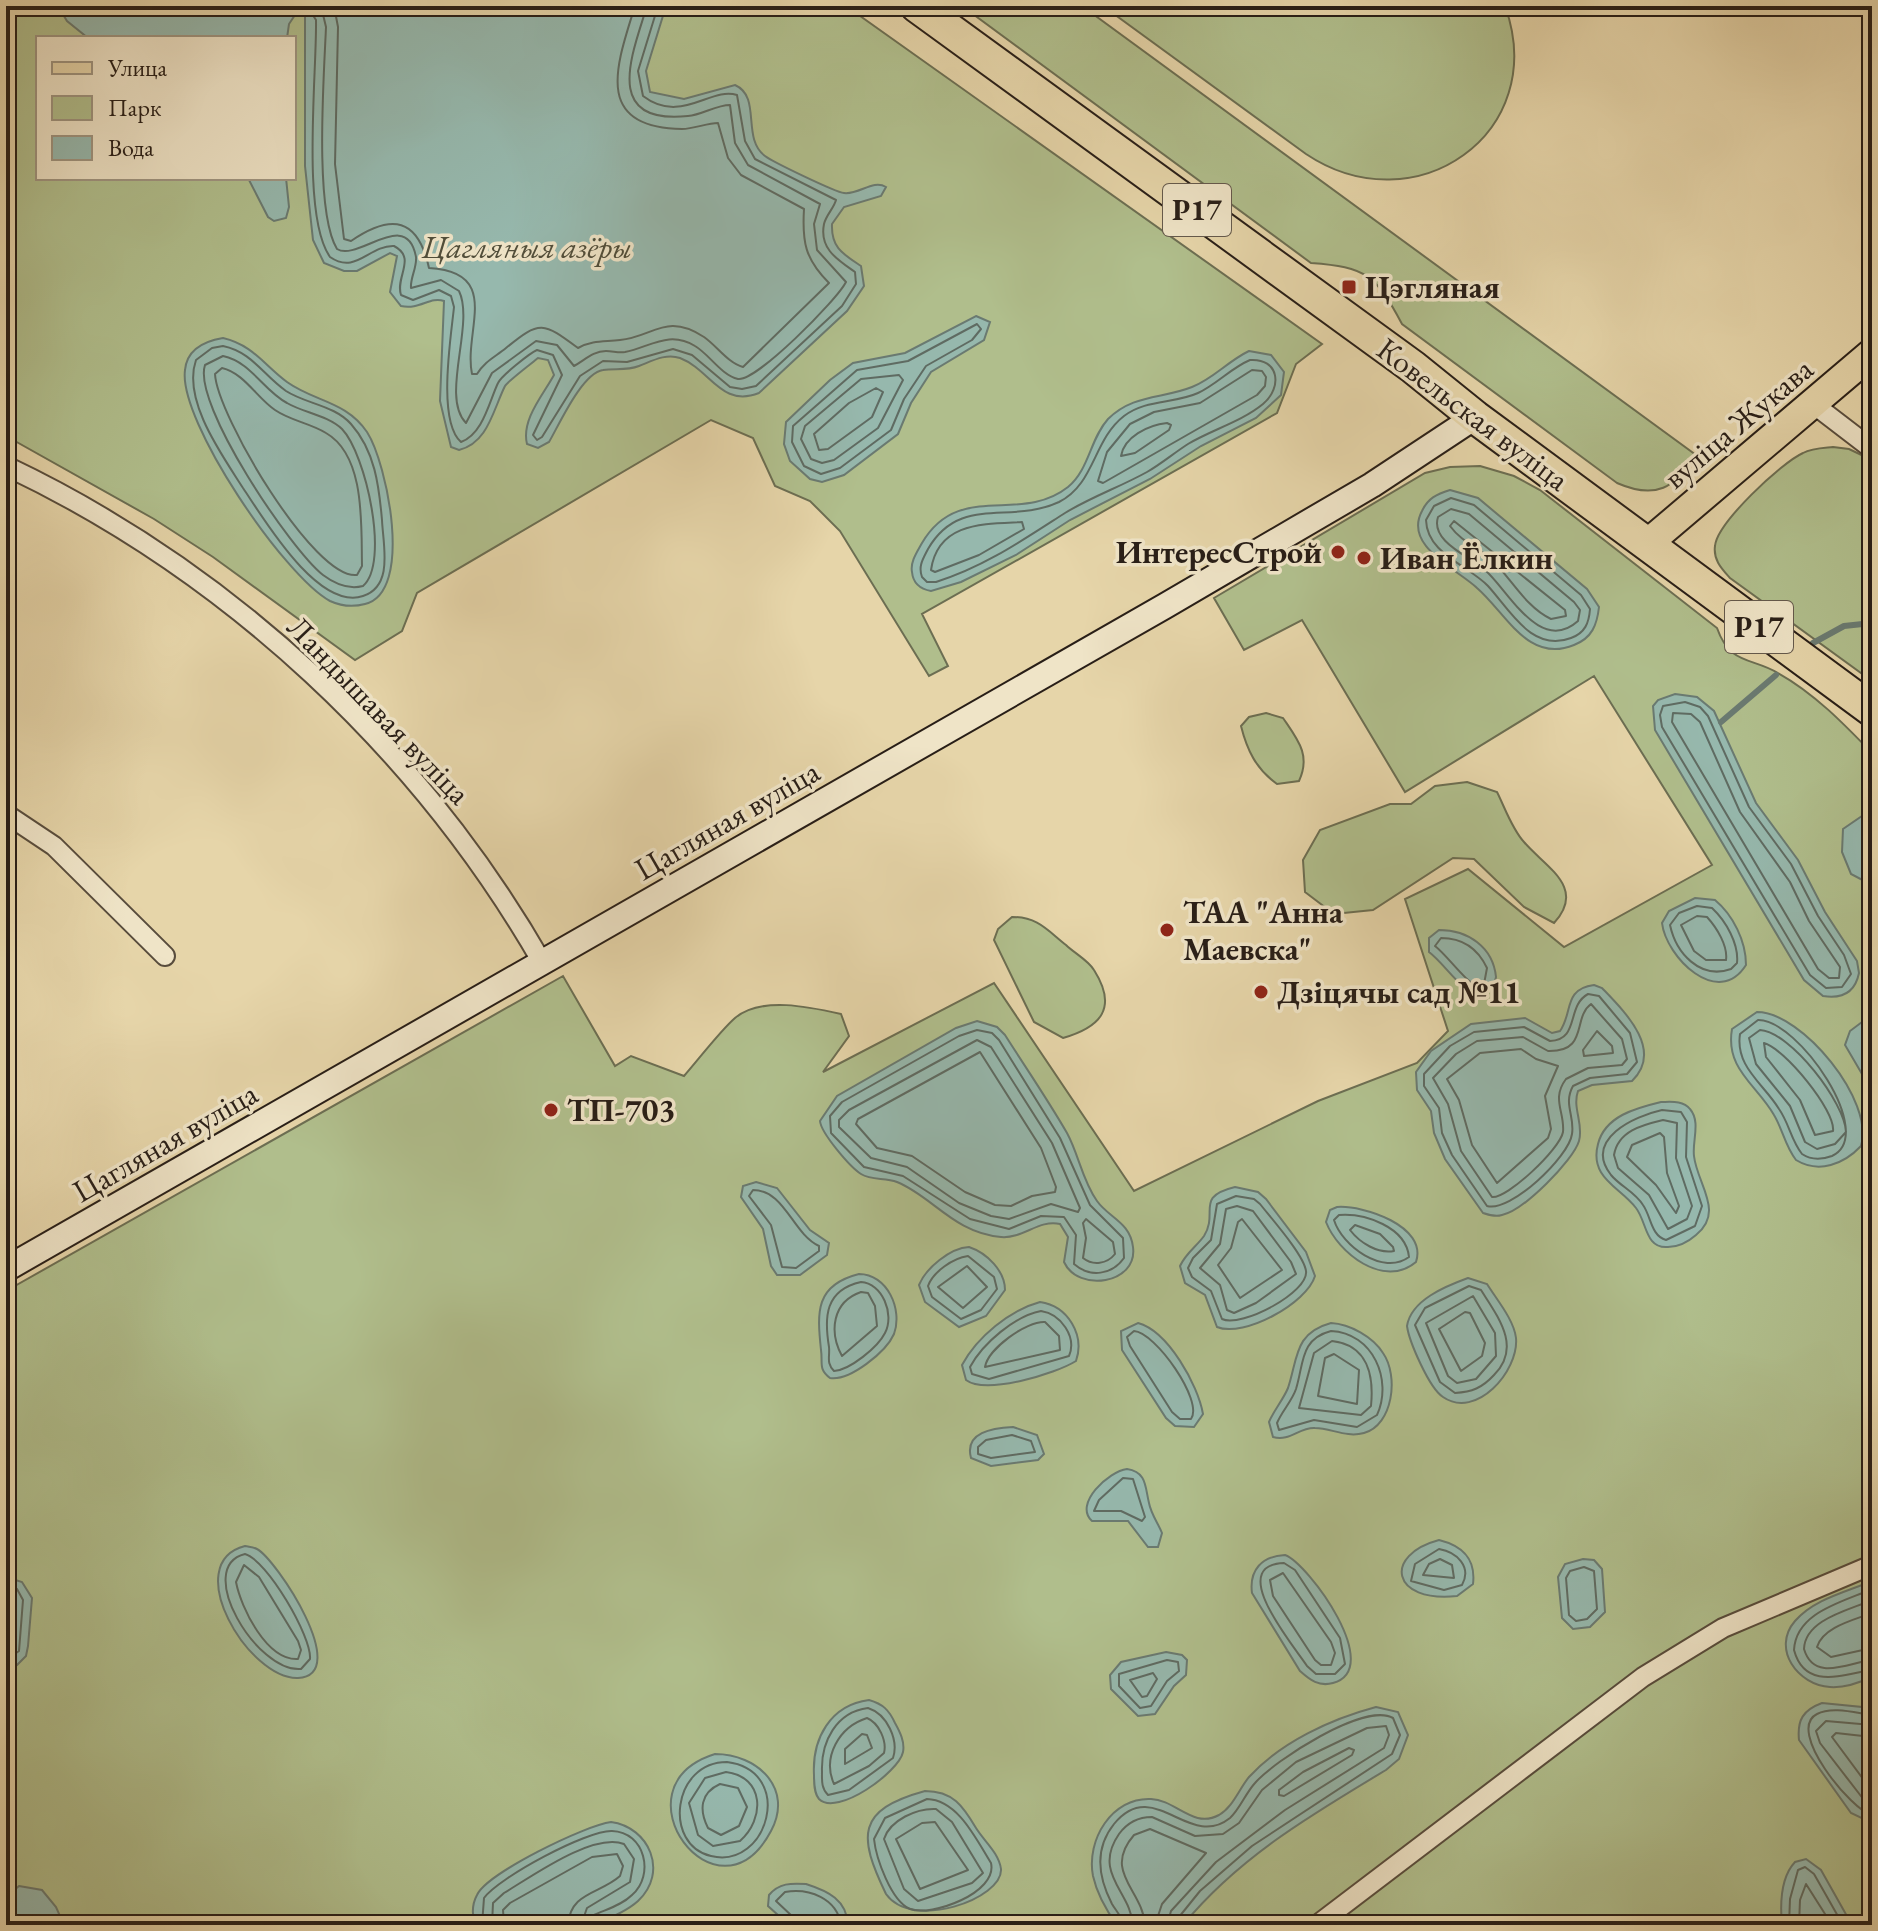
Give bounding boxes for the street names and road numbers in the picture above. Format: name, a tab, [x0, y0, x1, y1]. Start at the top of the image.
road number: Р17	[1163, 184, 1231, 236]
street label: Ковельская вуліца	[1368, 328, 1578, 500]
street label: вуліца Жукава	[1654, 348, 1822, 498]
road number: Р17	[1725, 601, 1793, 653]
street label: Ландышавая вуліца	[278, 607, 480, 814]
street label: Цагляная вуліца	[627, 750, 827, 890]
street label: Цагляная вуліца	[65, 1072, 265, 1212]

